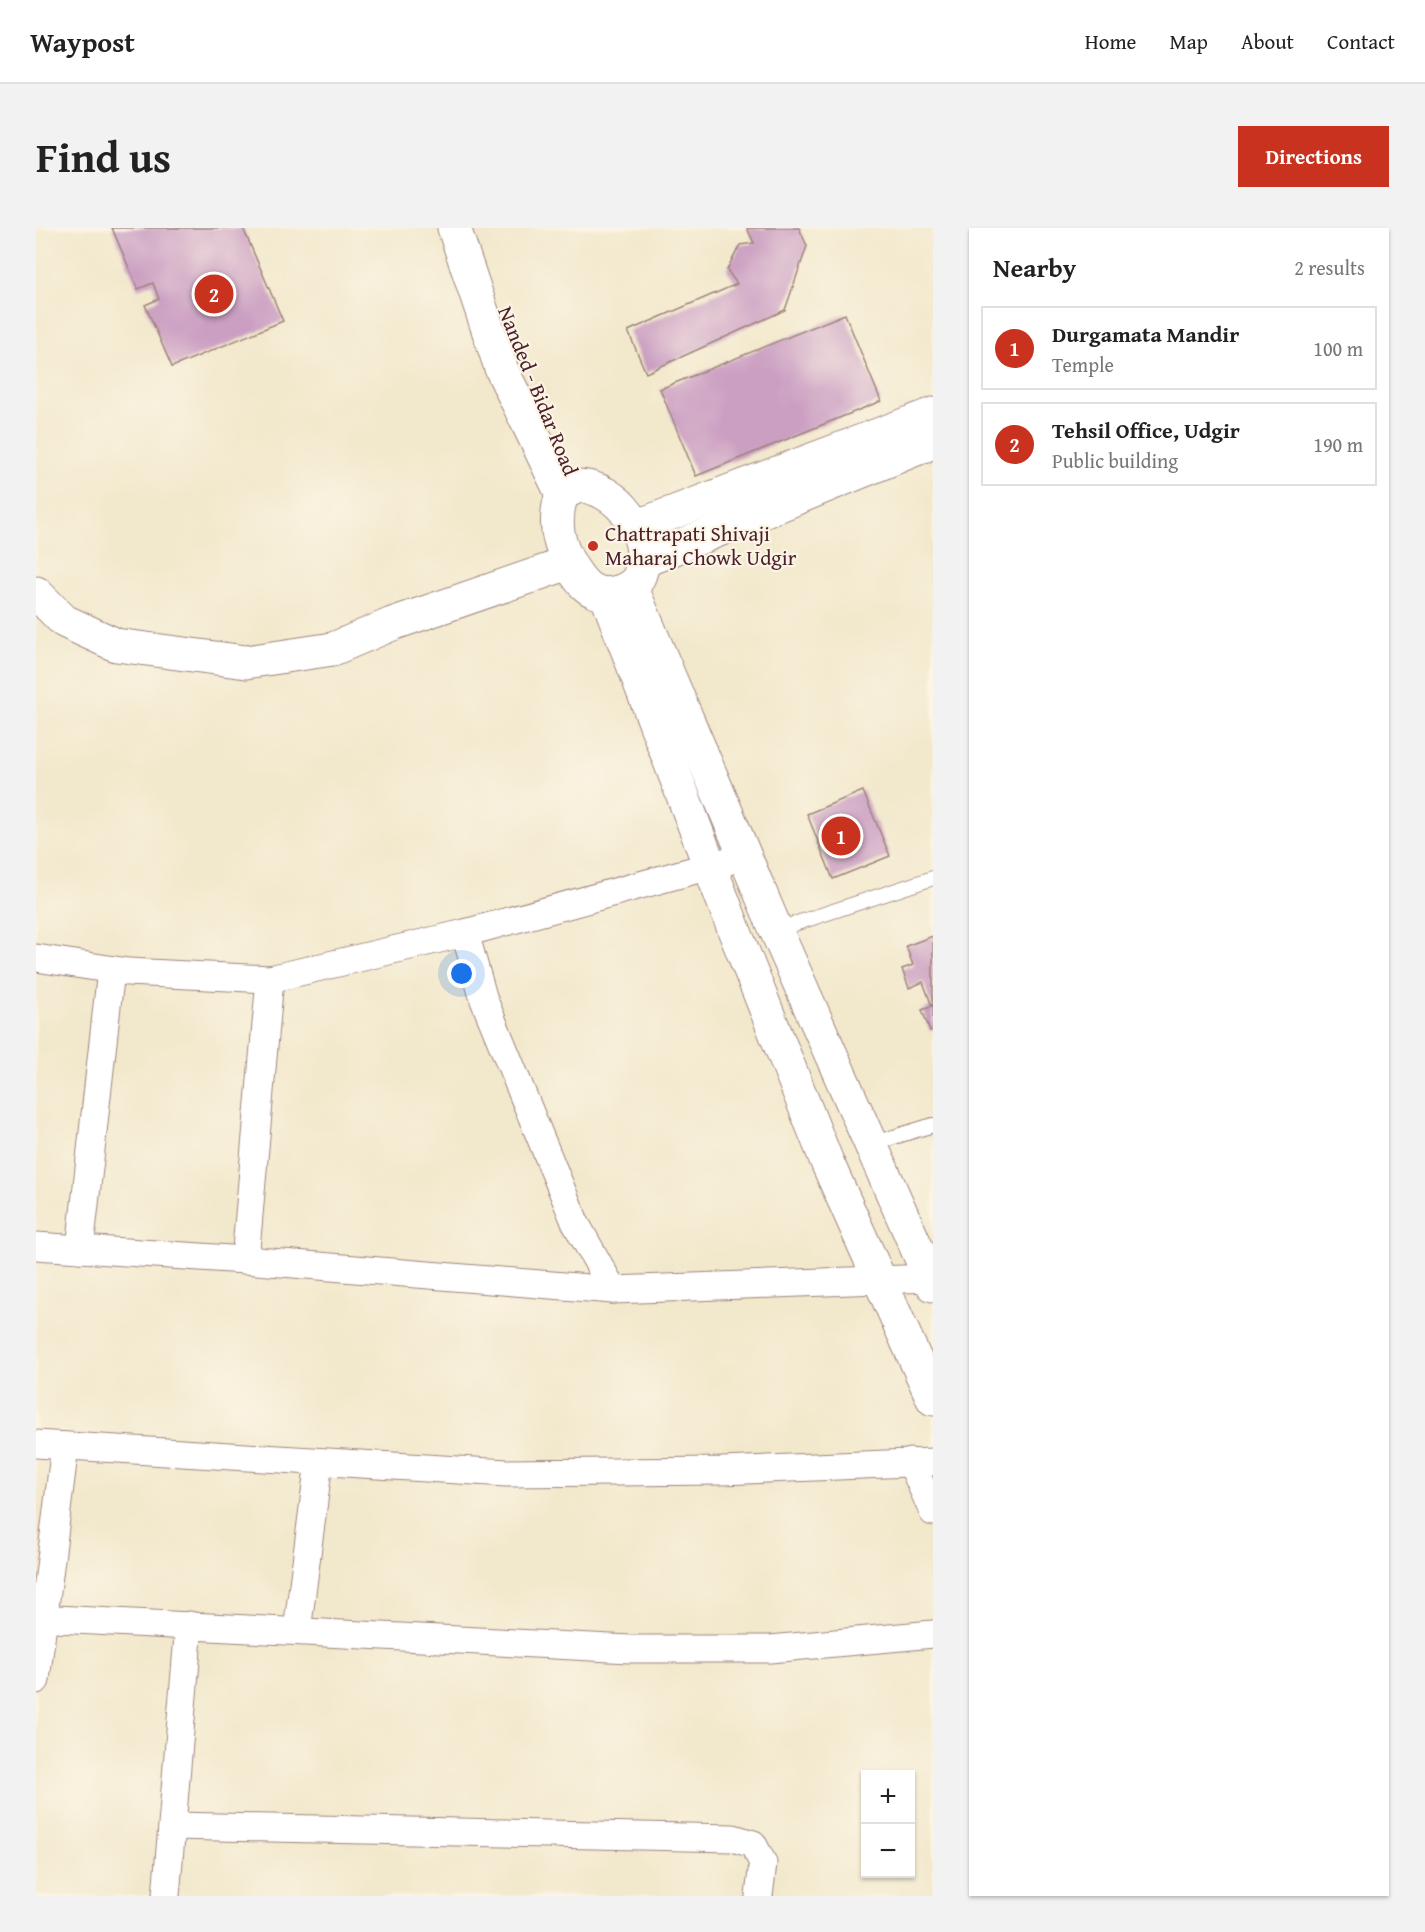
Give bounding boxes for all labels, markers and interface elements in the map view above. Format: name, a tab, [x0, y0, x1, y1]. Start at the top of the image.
text: Waypost	[30, 21, 135, 62]
text: Home	[1085, 26, 1136, 57]
text: Map	[1169, 26, 1208, 57]
text: About	[1241, 26, 1294, 57]
text: Contact	[1327, 26, 1395, 57]
text: Find us	[36, 126, 171, 187]
button: Directions	[1238, 126, 1389, 187]
text: Nearby	[993, 248, 1076, 287]
text: 2 results	[1294, 253, 1365, 282]
pin: 2	[194, 272, 234, 316]
street label: Nanded - Bidar Road	[490, 301, 587, 481]
text: Durgamata Mandir	[1052, 318, 1239, 350]
text: 1	[1009, 334, 1020, 363]
text: 100 m	[1313, 334, 1363, 363]
text: Temple	[1052, 350, 1114, 379]
text: Tehsil Office, Udgir	[1052, 414, 1240, 446]
text: 2	[1009, 430, 1020, 459]
text: 190 m	[1313, 430, 1363, 459]
text: Public building	[1052, 446, 1178, 475]
place label: Chattrapati Shivaji Maharaj Chowk Udgir	[605, 518, 797, 573]
marker: Chattrapati Shivaji Maharaj Chowk Udgir	[586, 539, 600, 553]
pin: 1	[822, 814, 860, 858]
your location	[447, 959, 476, 988]
map controls	[861, 1770, 915, 1878]
button: +	[861, 1770, 915, 1824]
button: −	[861, 1824, 915, 1878]

